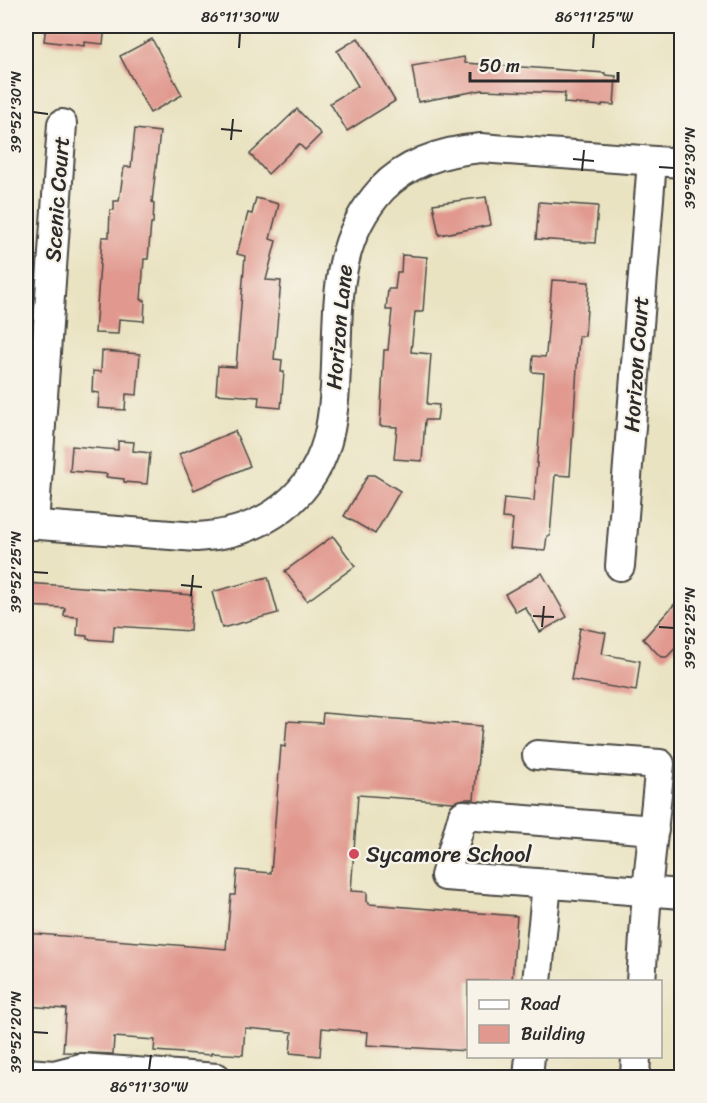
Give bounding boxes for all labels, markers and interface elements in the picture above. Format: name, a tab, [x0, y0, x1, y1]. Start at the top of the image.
text: 86°11'30"W	[201, 4, 279, 30]
text: 86°11'25"W	[555, 4, 633, 30]
scale bar	[470, 45, 618, 83]
text: 50 m	[479, 50, 520, 82]
text: 39°52'30"N	[3, 71, 29, 153]
text: 39°52'30"N	[677, 127, 703, 209]
street label: Scenic Court	[33, 135, 81, 263]
street label: Horizon Lane	[314, 263, 364, 391]
street label: Horizon Court	[612, 294, 660, 433]
text: 39°52'25"N	[3, 531, 29, 613]
text: 39°52'25"N	[677, 587, 703, 669]
place label: Sycamore School	[366, 835, 532, 874]
marker: Sycamore School	[347, 847, 361, 861]
legend	[467, 980, 662, 1058]
text: Road	[521, 988, 561, 1020]
text: 39°52'20"N	[3, 990, 29, 1073]
text: Building	[521, 1018, 585, 1050]
text: 86°11'30"W	[110, 1074, 188, 1100]

